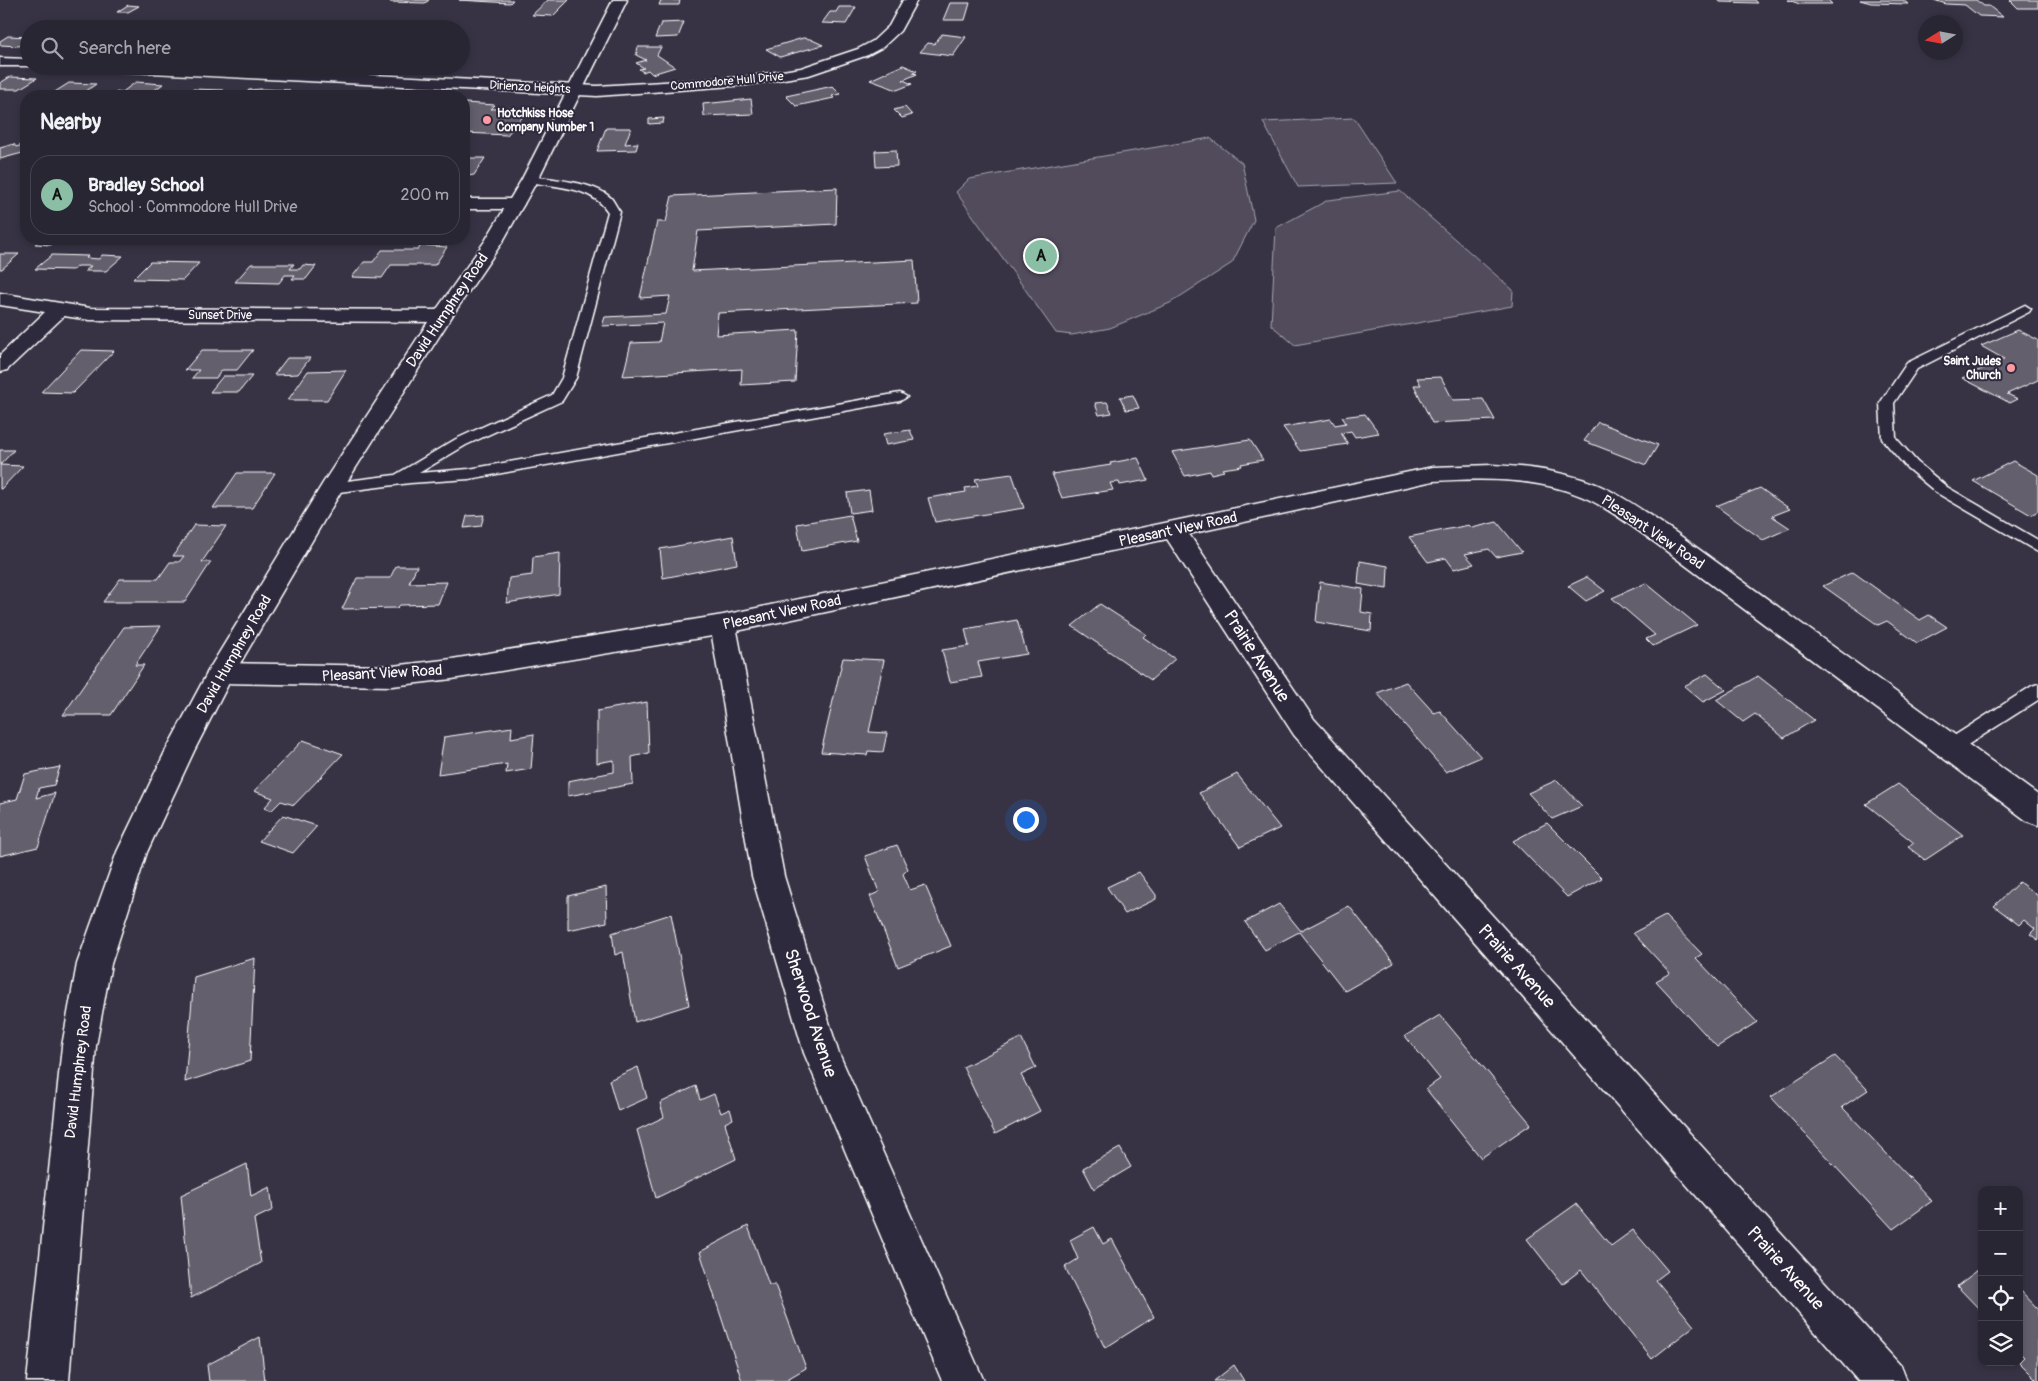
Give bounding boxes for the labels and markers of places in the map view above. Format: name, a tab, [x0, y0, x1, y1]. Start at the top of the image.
place label: Hotchkiss Hose Company Number 1	[497, 106, 594, 135]
marker: Hotchkiss Hose Company Number 1	[481, 114, 493, 126]
pin: A	[1025, 237, 1057, 275]
place label: Saint Judes Church	[1943, 354, 2002, 383]
marker: Saint Judes Church	[2005, 362, 2017, 374]

